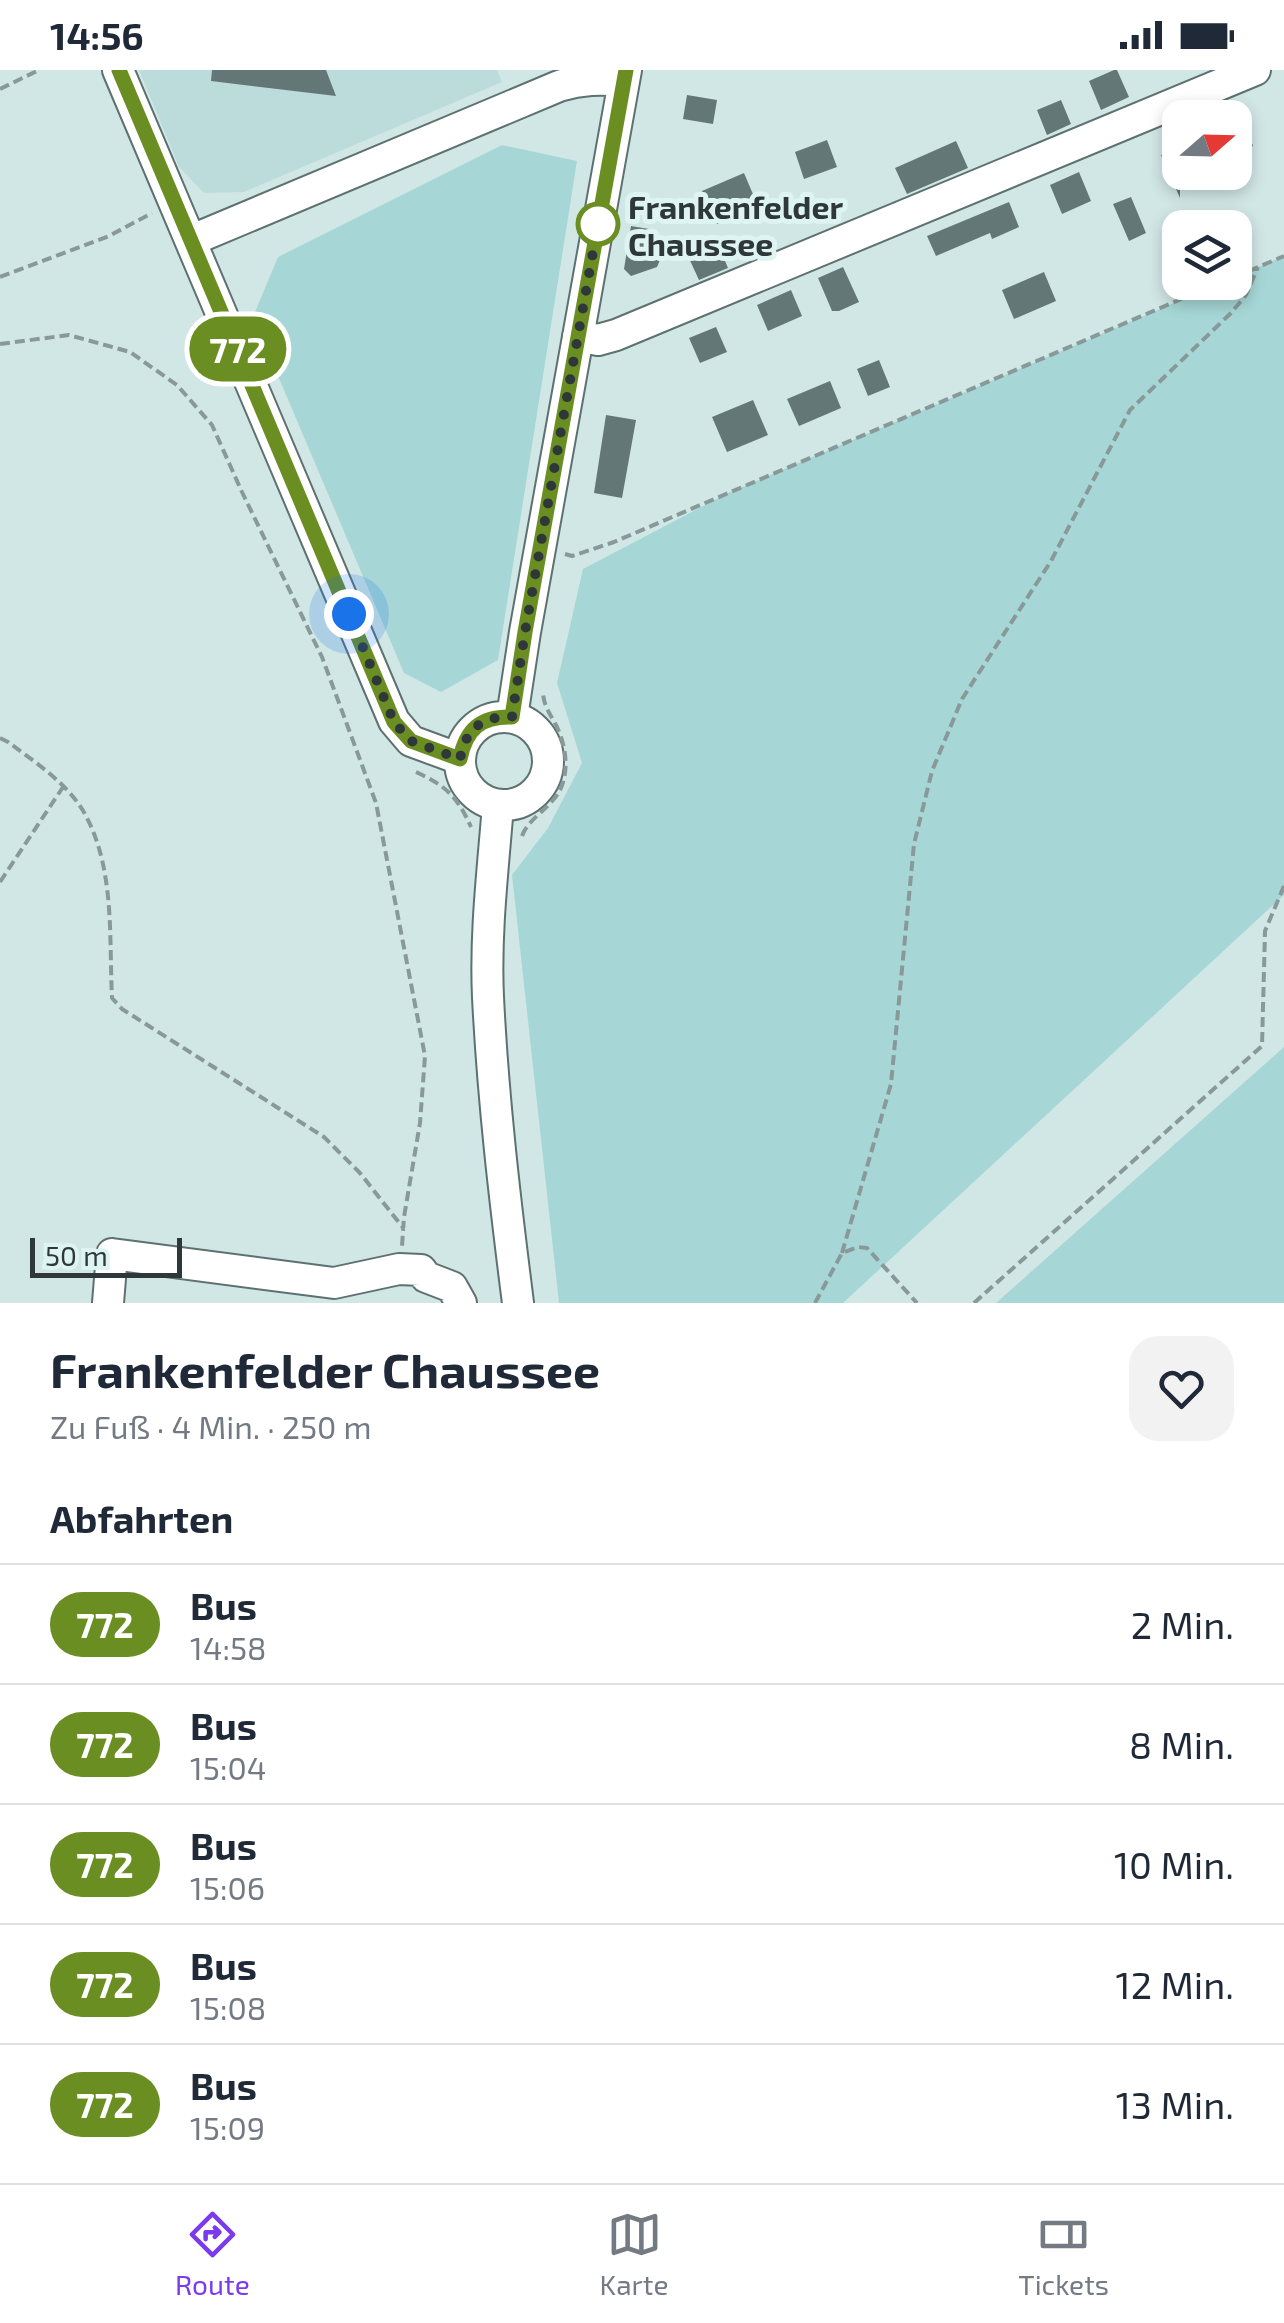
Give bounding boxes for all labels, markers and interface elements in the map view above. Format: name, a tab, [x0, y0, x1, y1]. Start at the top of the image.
text: 14:56	[50, 12, 144, 58]
north arrow	[1162, 100, 1252, 190]
map controls	[1162, 100, 1252, 300]
place label: Frankenfelder Chaussee	[628, 187, 843, 262]
marker: Frankenfelder Chaussee	[577, 203, 619, 245]
button: layers	[1162, 210, 1252, 300]
line badge: 772	[180, 316, 296, 382]
text: 772	[209, 328, 267, 370]
your location	[324, 589, 374, 639]
scale bar	[30, 1233, 182, 1278]
text: 50 m	[45, 1238, 108, 1272]
button: heart	[1129, 1336, 1234, 1441]
text: Frankenfelder Chaussee	[50, 1340, 600, 1398]
text: Zu Fuß · 4 Min. · 250 m	[50, 1407, 372, 1445]
text: Abfahrten	[50, 1495, 233, 1541]
text: Bus	[190, 1582, 257, 1628]
text: 2 Min.	[1131, 1601, 1234, 1647]
text: 772	[76, 1603, 134, 1645]
text: 14:58	[190, 1628, 267, 1666]
text: Bus	[190, 1702, 257, 1748]
text: 8 Min.	[1129, 1721, 1234, 1767]
text: 772	[76, 1723, 134, 1765]
text: 15:04	[190, 1748, 266, 1786]
text: Bus	[190, 1822, 257, 1868]
text: 10 Min.	[1114, 1841, 1234, 1887]
text: 772	[76, 1843, 134, 1885]
text: 15:06	[190, 1868, 265, 1906]
text: Bus	[190, 1942, 257, 1988]
text: 12 Min.	[1116, 1961, 1234, 2007]
text: 772	[76, 1963, 134, 2005]
text: 15:08	[190, 1988, 266, 2026]
text: Bus	[190, 2062, 257, 2108]
text: 13 Min.	[1116, 2081, 1234, 2127]
text: 772	[76, 2083, 134, 2125]
text: 15:09	[190, 2108, 265, 2146]
tab: Route	[175, 2207, 250, 2301]
tab: Karte	[600, 2207, 668, 2301]
tab: Tickets	[1018, 2207, 1109, 2301]

